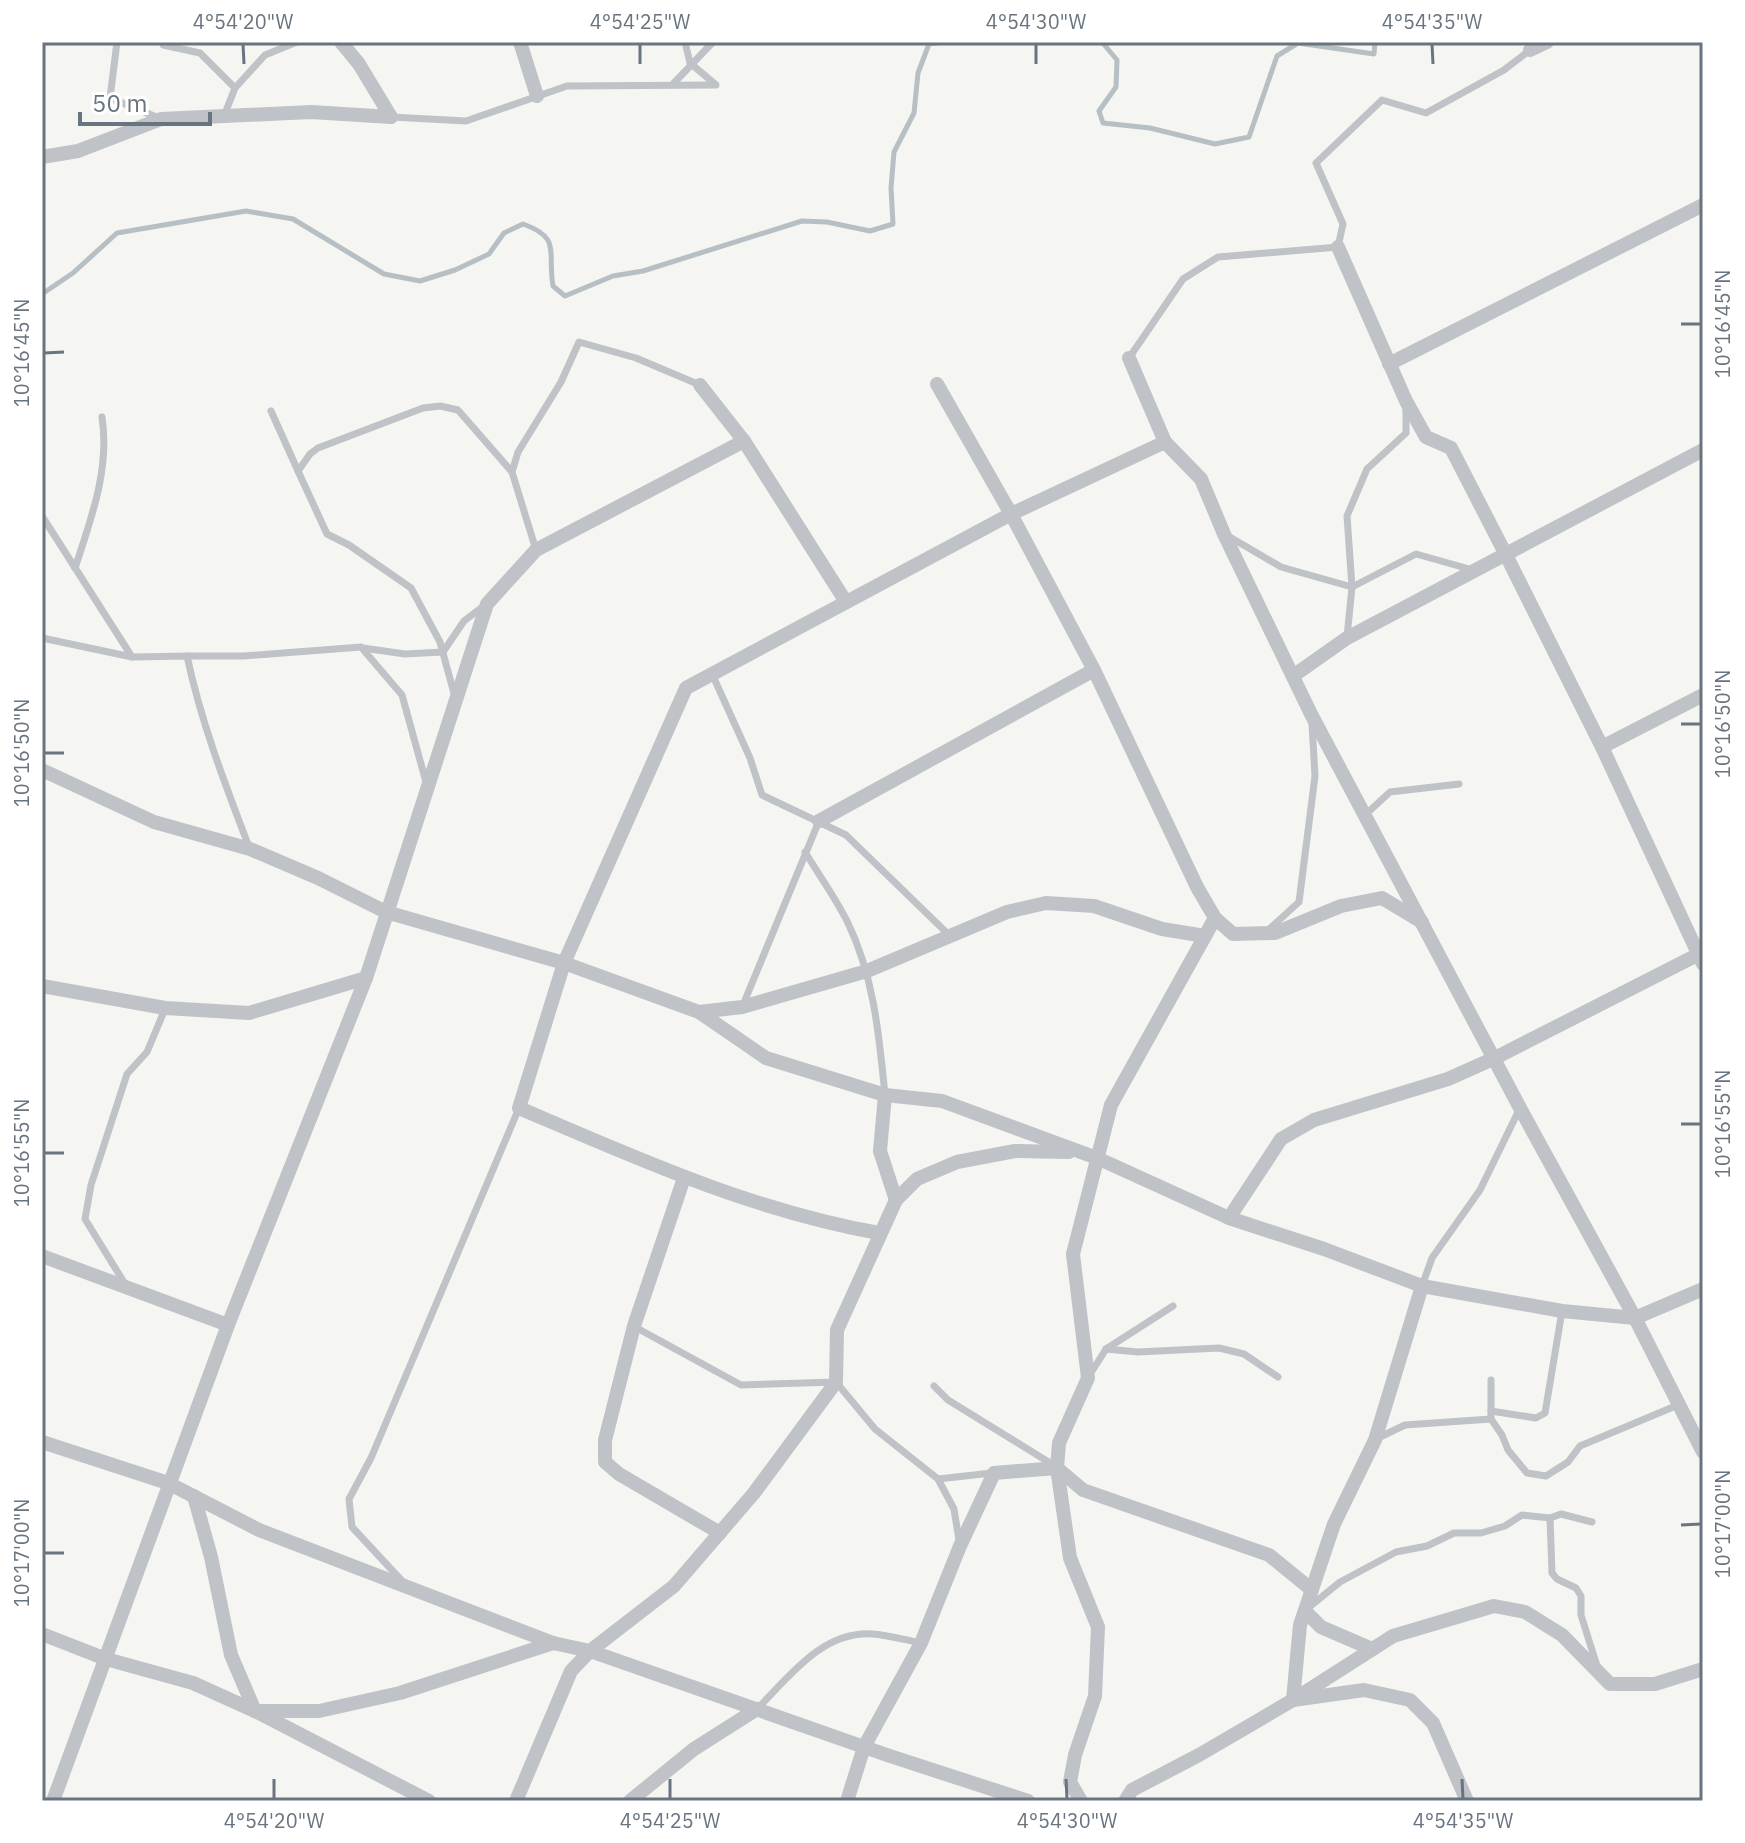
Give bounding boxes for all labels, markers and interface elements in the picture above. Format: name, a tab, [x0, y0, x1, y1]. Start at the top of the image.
text: 4°54'20"W	[193, 8, 294, 35]
text: 4°54'25"W	[590, 8, 691, 35]
text: 4°54'30"W	[986, 8, 1087, 35]
text: 4°54'35"W	[1382, 8, 1483, 35]
scale bar	[80, 76, 210, 126]
text: 50 m	[92, 87, 147, 119]
text: 10°16'45"N	[1709, 270, 1736, 378]
text: 10°16'45"N	[8, 299, 35, 407]
text: 10°16'50"N	[1709, 670, 1736, 778]
text: 10°16'50"N	[8, 699, 35, 807]
text: 10°16'55"N	[1709, 1070, 1736, 1178]
text: 10°16'55"N	[8, 1099, 35, 1207]
text: 10°17'00"N	[1709, 1470, 1736, 1578]
text: 10°17'00"N	[8, 1499, 35, 1607]
text: 4°54'20"W	[224, 1807, 325, 1834]
text: 4°54'25"W	[620, 1807, 721, 1834]
text: 4°54'30"W	[1017, 1807, 1118, 1834]
text: 4°54'35"W	[1413, 1807, 1514, 1834]

